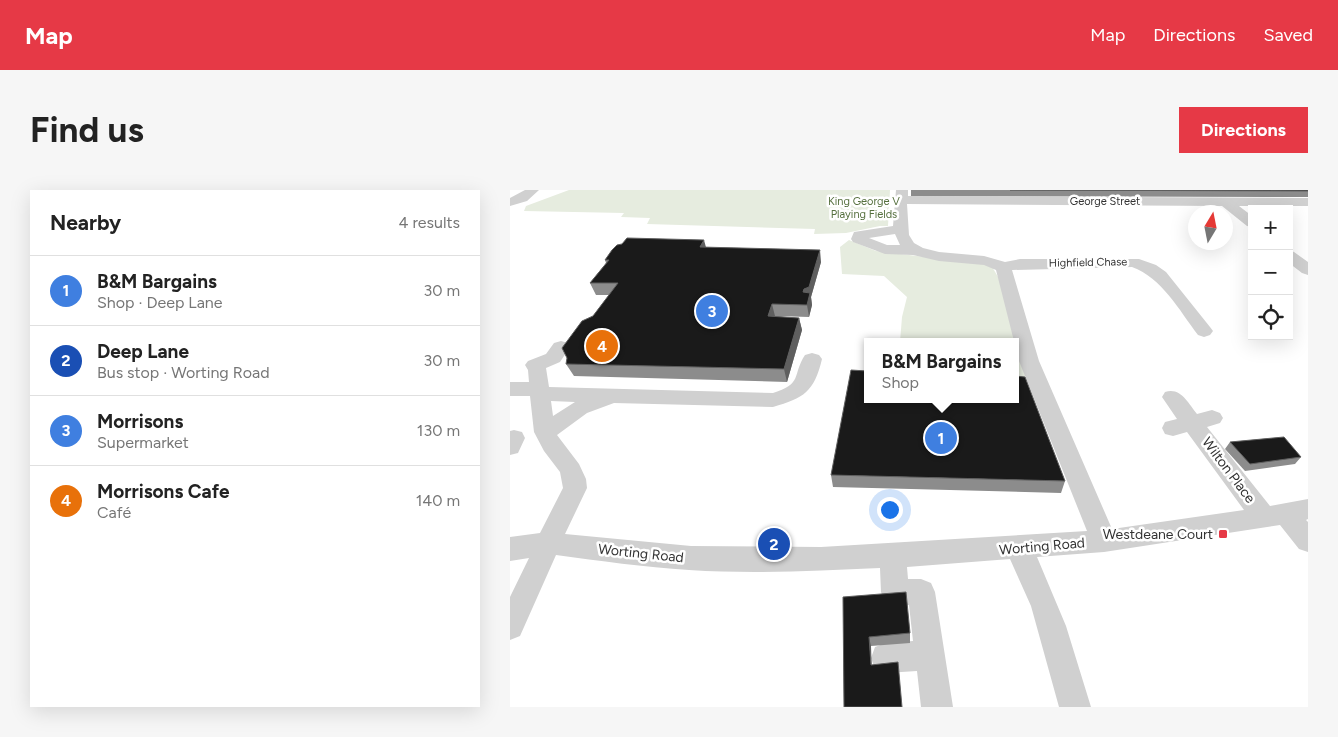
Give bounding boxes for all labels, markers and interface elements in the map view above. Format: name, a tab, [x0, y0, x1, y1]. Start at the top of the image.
text: Map	[25, 21, 73, 50]
text: Map	[1090, 24, 1125, 46]
text: Directions	[1153, 24, 1235, 46]
text: Saved	[1263, 24, 1313, 46]
button: Directions	[1179, 107, 1308, 153]
text: Find us	[30, 109, 144, 151]
park label: King George V Playing Fields	[828, 195, 900, 221]
street label: George Street	[1070, 195, 1140, 208]
north arrow	[1188, 205, 1233, 250]
map controls	[1248, 205, 1293, 340]
button: +	[1248, 205, 1293, 250]
text: Nearby	[50, 210, 121, 235]
text: 4 results	[399, 213, 460, 232]
button: −	[1248, 250, 1293, 295]
street label: Highfield Chase	[1049, 255, 1127, 270]
text: B&M Bargains	[97, 270, 217, 293]
text: 1	[63, 281, 69, 300]
text: 30 m	[423, 281, 460, 300]
pin: 3	[696, 292, 728, 330]
text: Shop · Deep Lane	[97, 293, 223, 312]
button: locate	[1248, 295, 1293, 340]
pin: 4	[586, 327, 618, 365]
popup	[864, 338, 1019, 403]
text: Deep Lane	[97, 340, 189, 363]
text: B&M Bargains	[882, 350, 1001, 373]
text: 2	[61, 351, 71, 370]
text: 30 m	[423, 351, 460, 370]
text: Bus stop · Worting Road	[97, 363, 270, 382]
text: Shop	[882, 373, 919, 392]
text: Morrisons	[97, 410, 183, 433]
pin: 1	[925, 419, 957, 457]
text: 3	[62, 421, 70, 440]
text: 130 m	[417, 421, 460, 440]
text: Supermarket	[97, 433, 189, 452]
street label: Wilton Place	[1198, 434, 1259, 507]
text: Morrisons Cafe	[97, 480, 229, 503]
text: 4	[61, 491, 71, 510]
text: 140 m	[416, 491, 460, 510]
your location	[877, 497, 903, 523]
text: Café	[97, 503, 131, 522]
pin: 2	[758, 525, 790, 563]
place label: Westdeane Court	[1103, 526, 1213, 543]
marker: Westdeane Court	[1217, 528, 1229, 540]
street label: Worting Road	[998, 534, 1086, 559]
street label: Worting Road	[597, 541, 685, 566]

